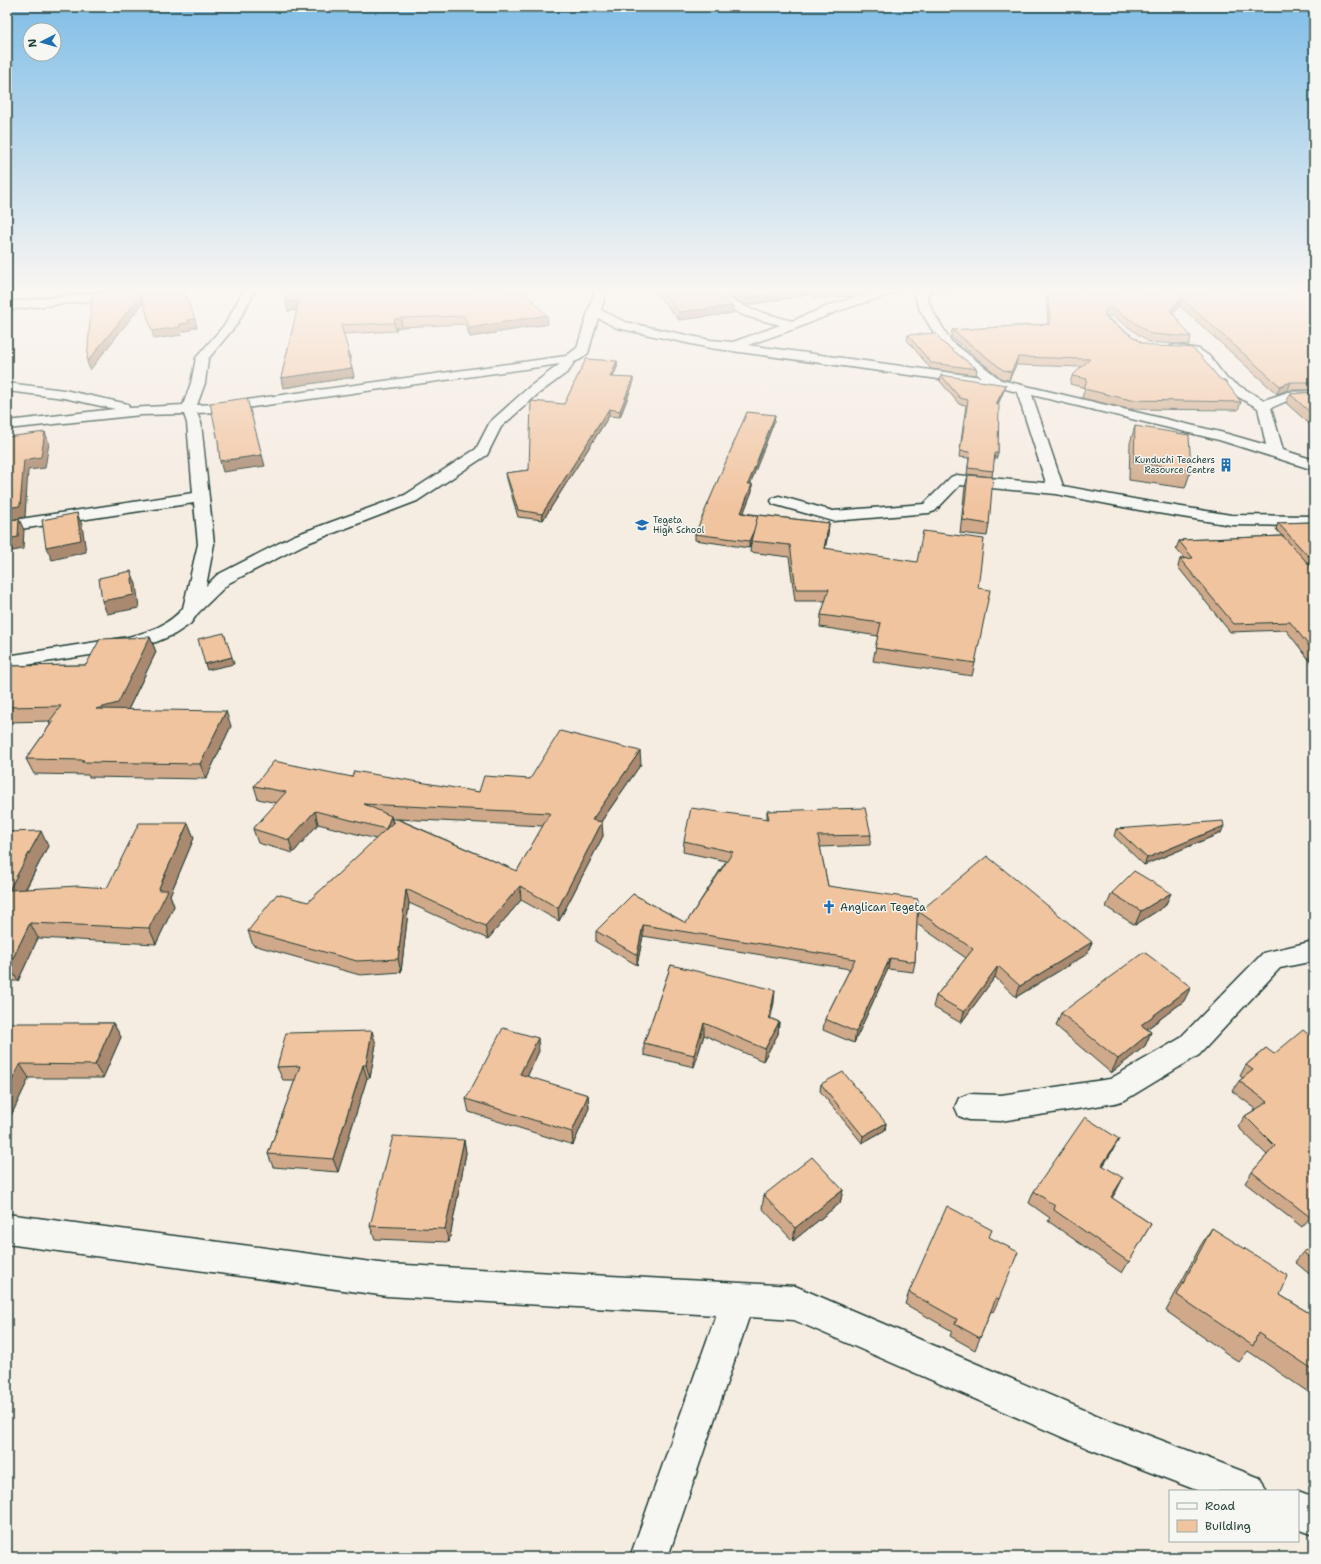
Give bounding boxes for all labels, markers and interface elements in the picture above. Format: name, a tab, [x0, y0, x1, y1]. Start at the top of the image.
north arrow	[22, 22, 62, 62]
text: N	[25, 38, 40, 48]
place label: Kunduchi Teachers Resource Centre	[1135, 454, 1215, 476]
building icon: Kunduchi Teachers Resource Centre	[1218, 457, 1234, 473]
place label: Tegeta High School	[653, 514, 705, 536]
school or university icon: Tegeta High School	[634, 517, 650, 533]
church icon: Anglican Tegeta	[821, 899, 837, 915]
place label: Anglican Tegeta	[840, 900, 926, 915]
legend	[1169, 1490, 1299, 1542]
text: Road	[1205, 1498, 1236, 1514]
text: Building	[1205, 1518, 1251, 1534]

